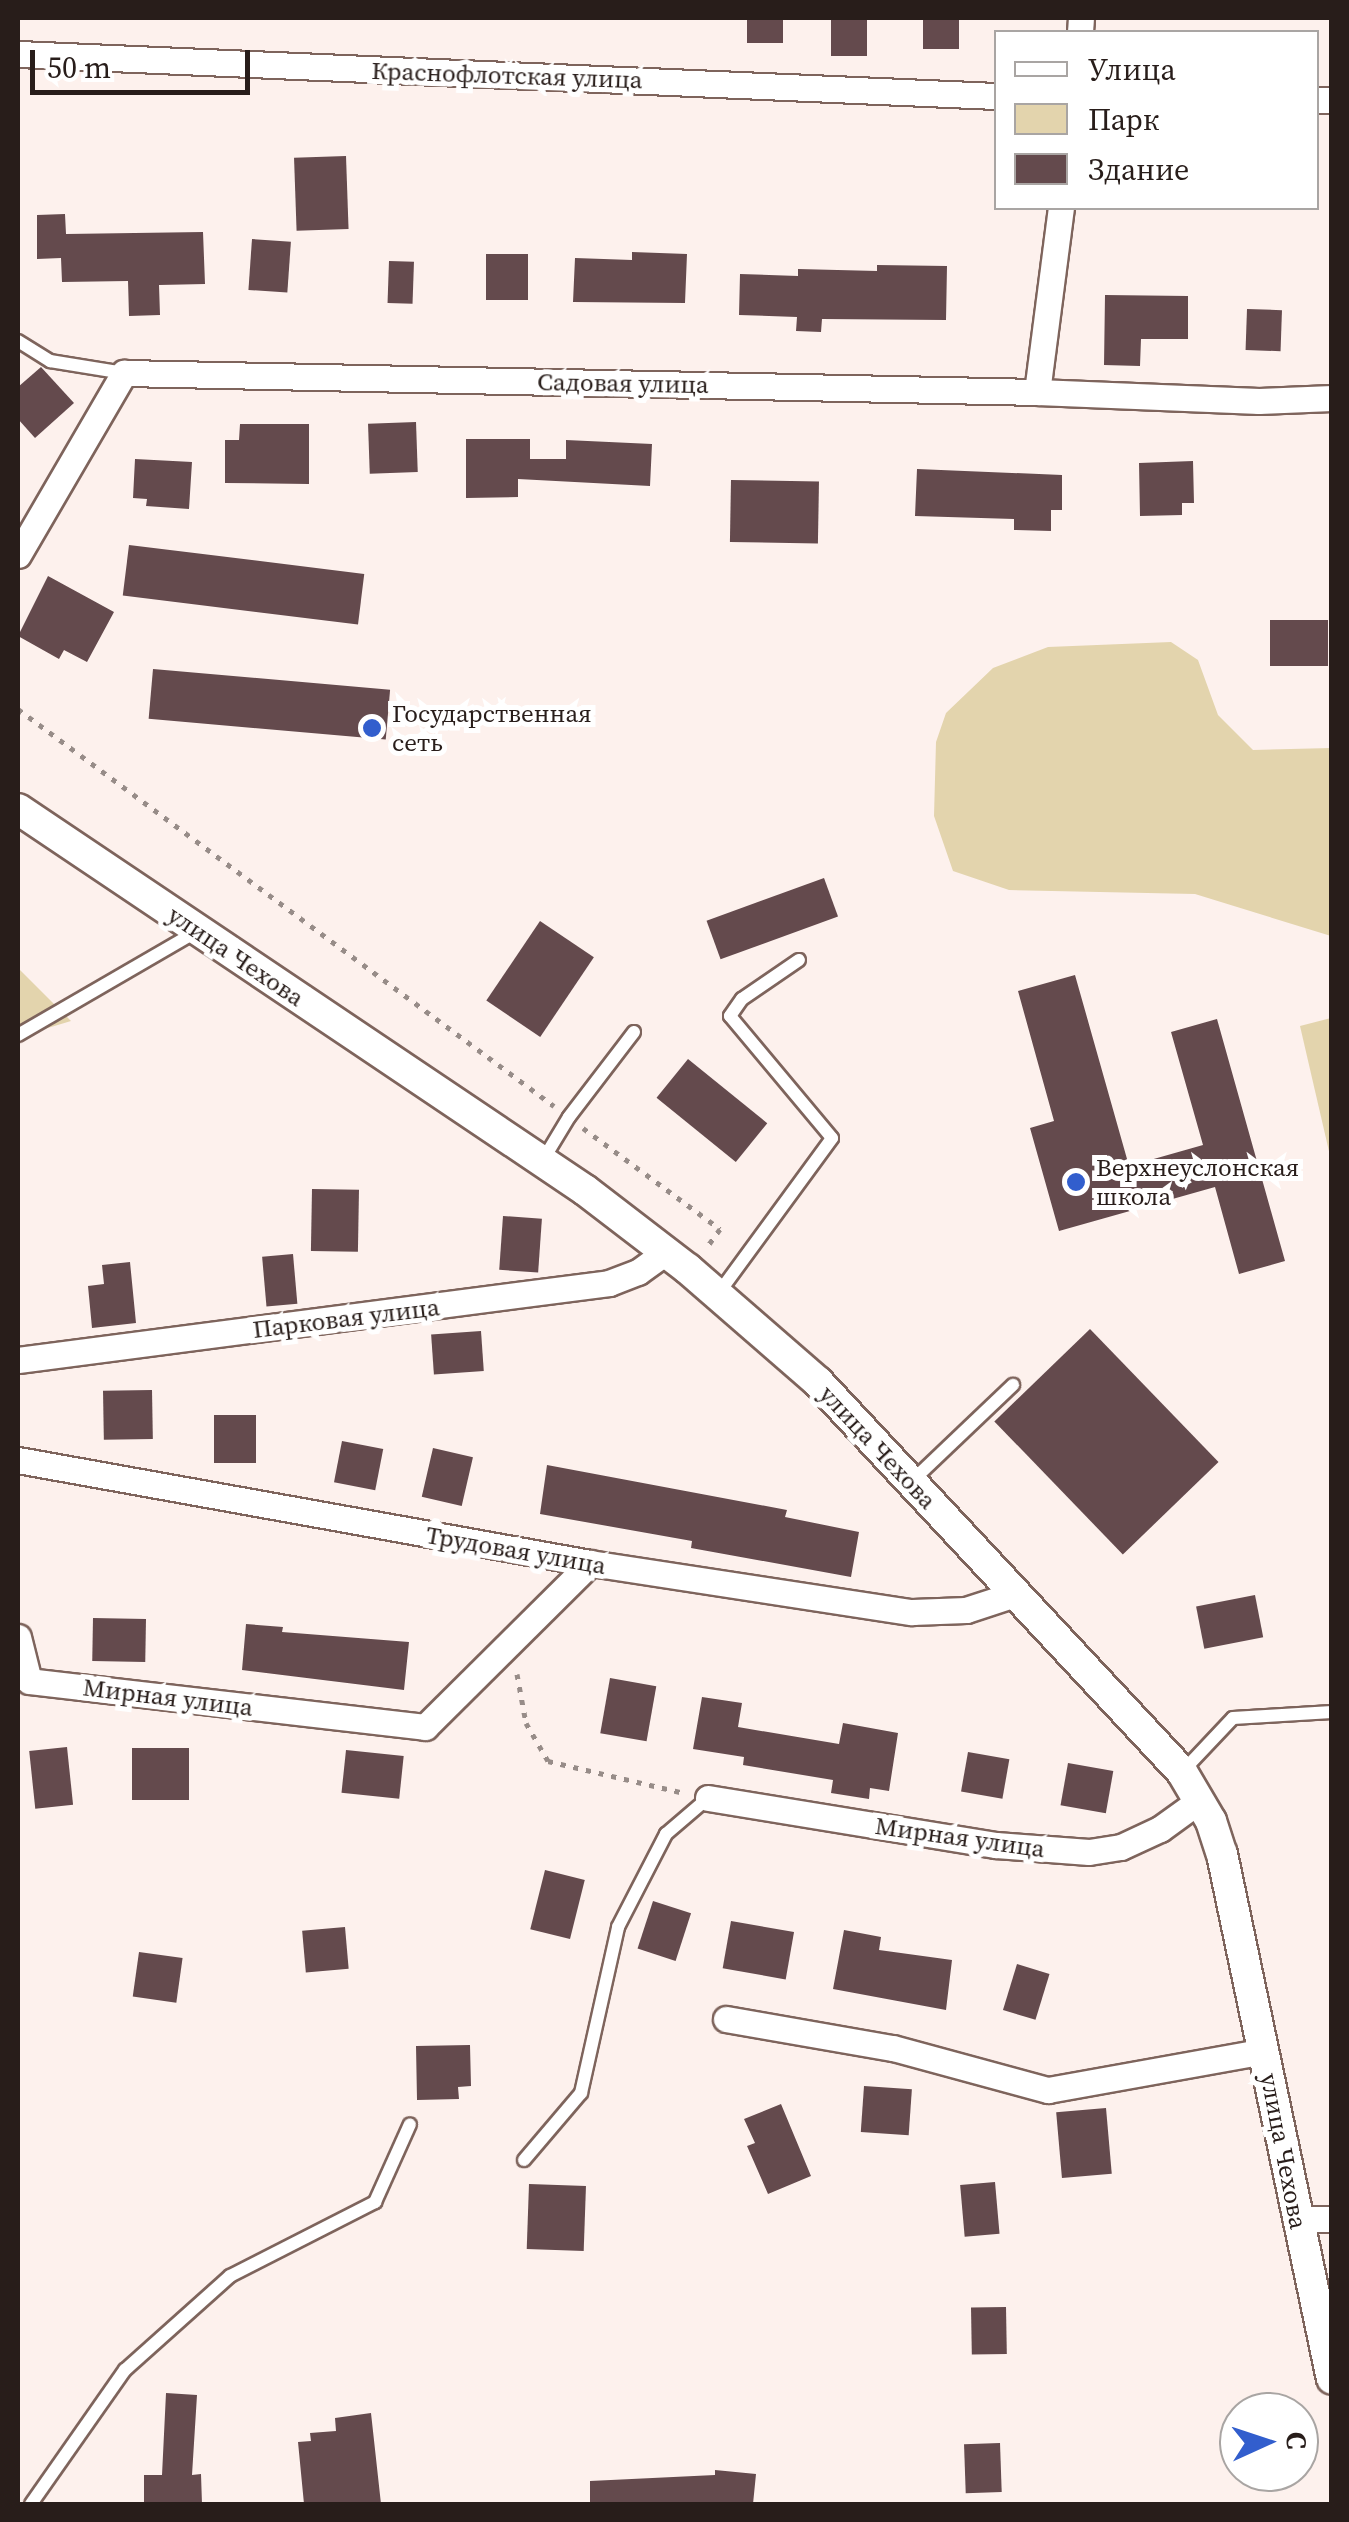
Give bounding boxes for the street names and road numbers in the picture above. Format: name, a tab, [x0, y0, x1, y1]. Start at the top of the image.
street label: Краснофлотская улица	[371, 55, 643, 95]
street label: Садовая улица	[537, 367, 709, 399]
street label: улица Чехова	[162, 899, 310, 1013]
street label: Парковая улица	[251, 1292, 441, 1344]
street label: улица Чехова	[813, 1379, 943, 1515]
street label: Трудовая улица	[424, 1519, 608, 1581]
street label: Мирная улица	[81, 1672, 255, 1722]
street label: Мирная улица	[873, 1810, 1047, 1864]
street label: улица Чехова	[1254, 2071, 1314, 2231]

